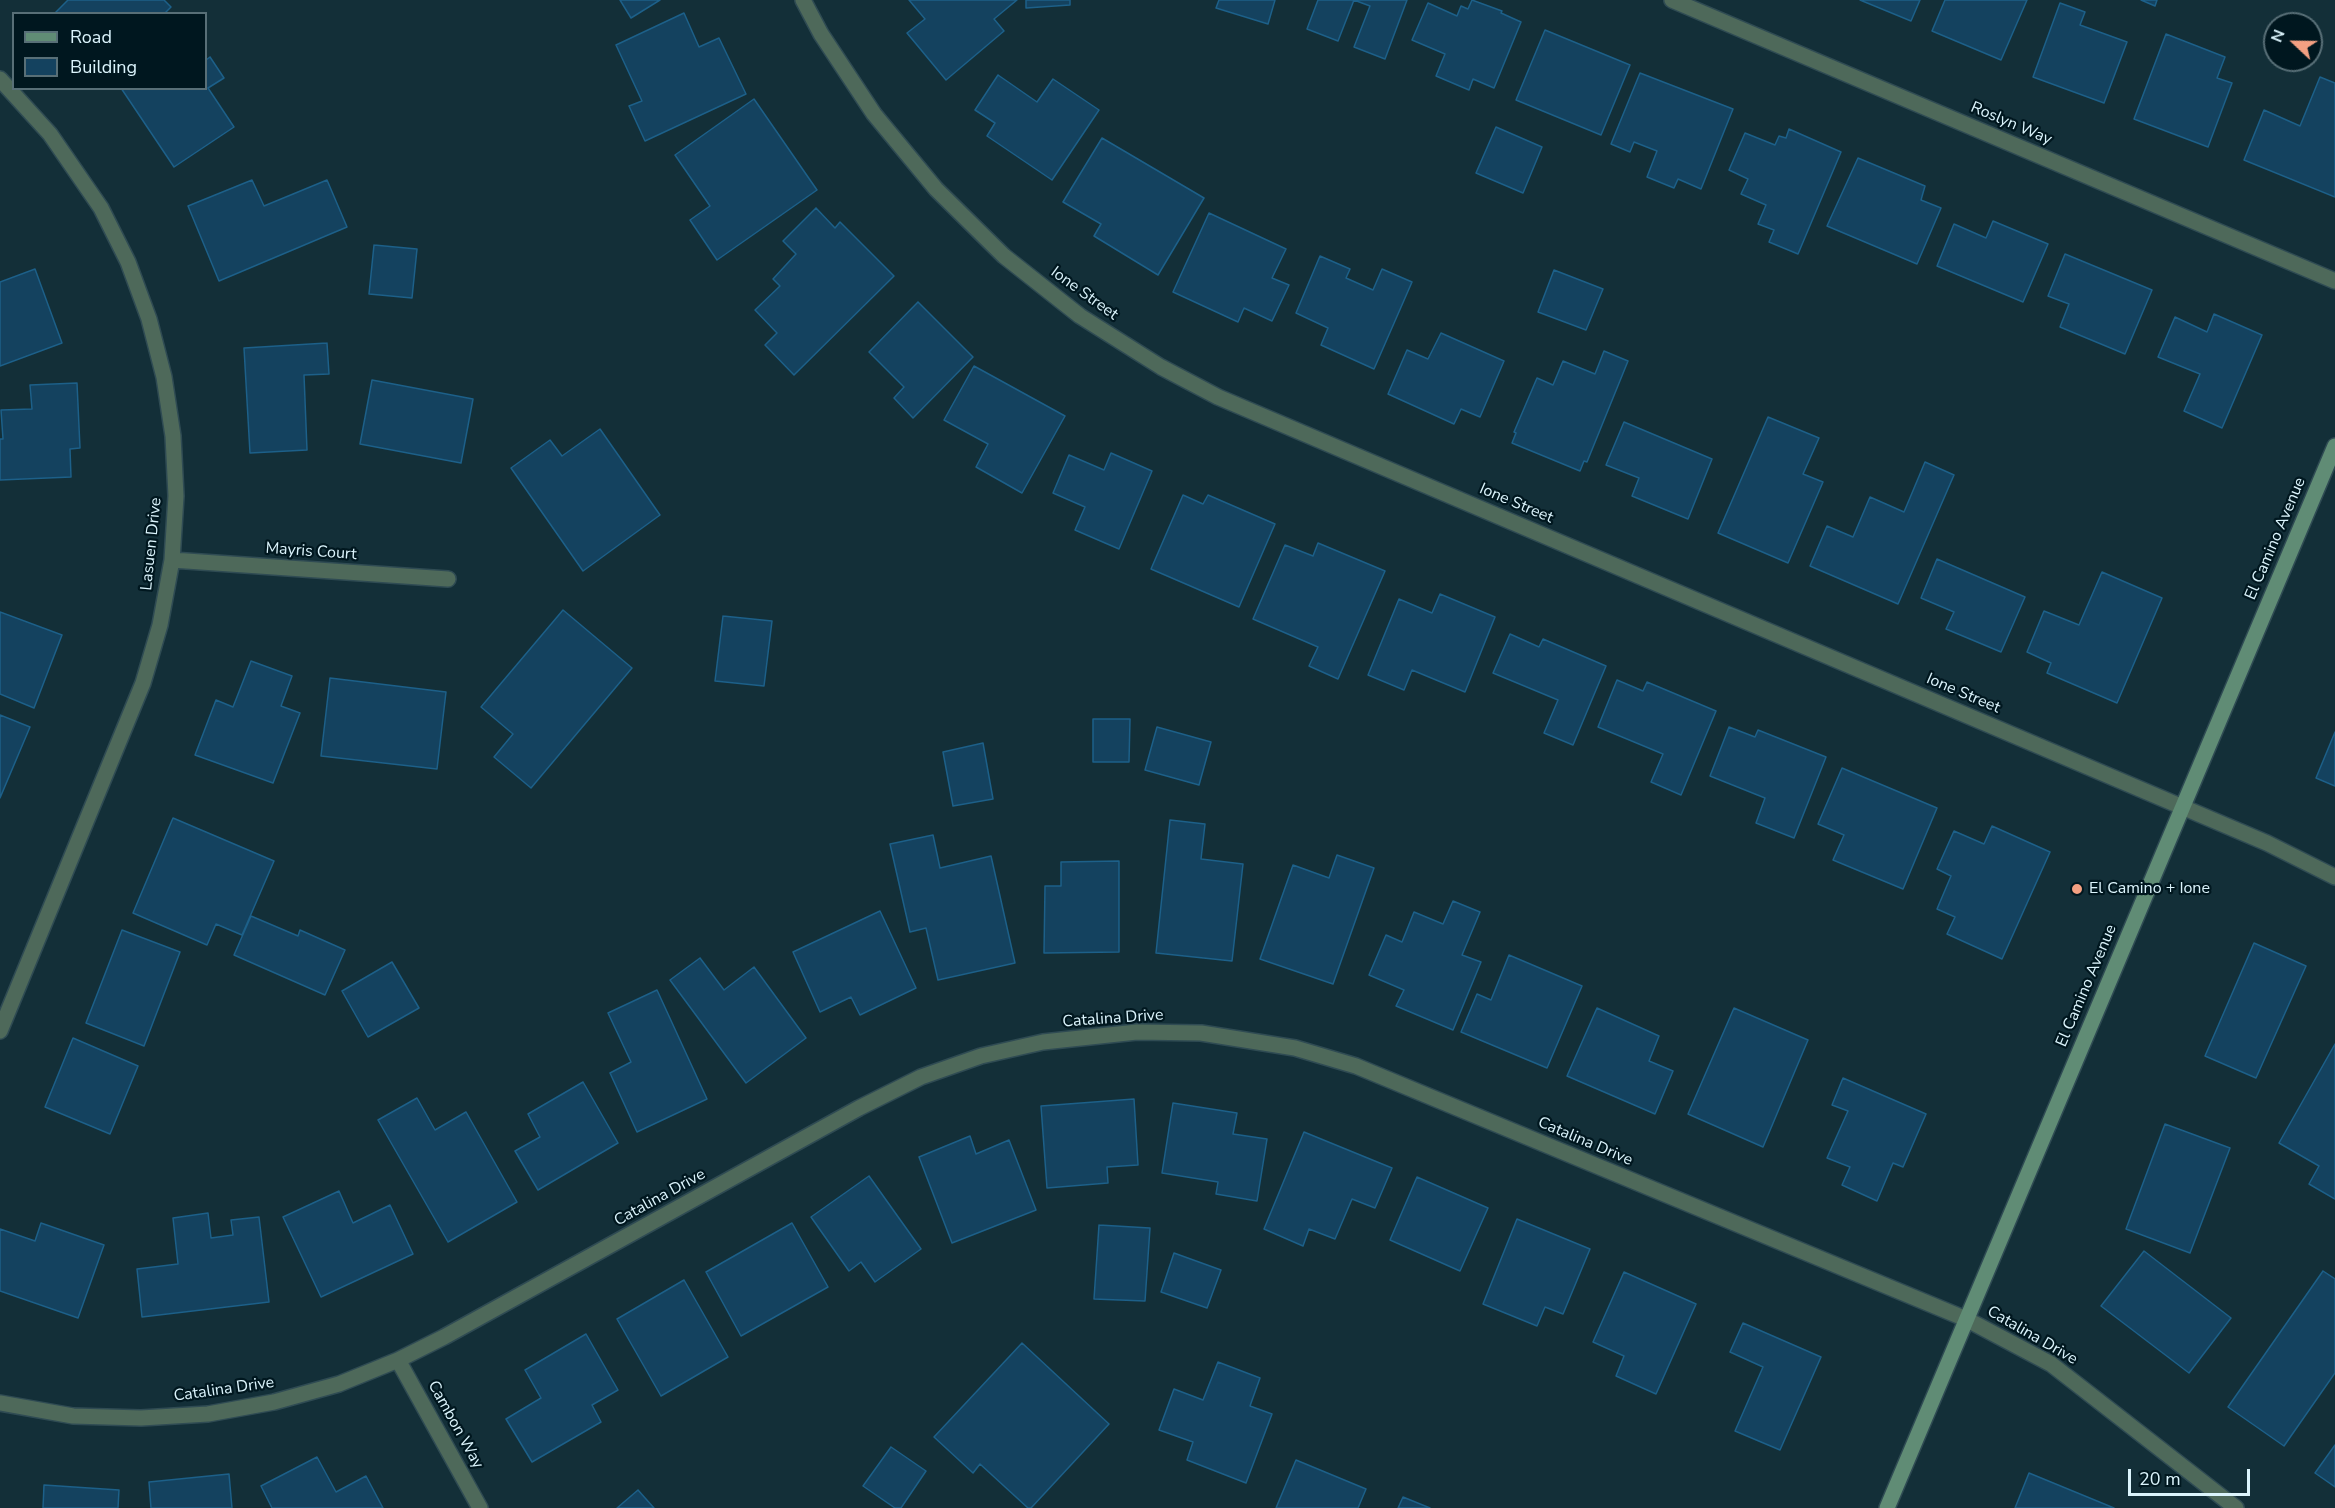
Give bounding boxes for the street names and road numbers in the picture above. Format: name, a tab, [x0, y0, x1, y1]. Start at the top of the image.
street label: Roslyn Way	[1967, 98, 2055, 150]
street label: Ione Street	[1047, 263, 1121, 325]
street label: El Camino Avenue	[2242, 475, 2310, 603]
street label: Ione Street	[1476, 480, 1556, 528]
street label: Lasuen Drive	[138, 497, 166, 591]
street label: Mayris Court	[265, 539, 357, 565]
street label: Ione Street	[1923, 670, 2003, 718]
street label: El Camino Avenue	[2053, 922, 2121, 1050]
street label: Catalina Drive	[1062, 1006, 1164, 1032]
street label: Catalina Drive	[1535, 1113, 1635, 1171]
street label: Catalina Drive	[611, 1165, 709, 1231]
street label: Catalina Drive	[1983, 1302, 2081, 1370]
street label: Catalina Drive	[173, 1373, 275, 1407]
street label: Cambon Way	[423, 1378, 487, 1472]

